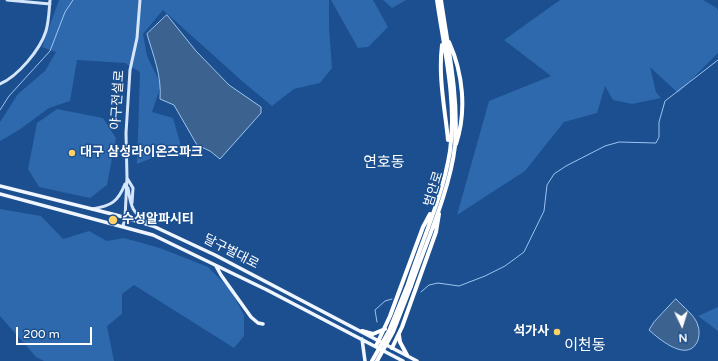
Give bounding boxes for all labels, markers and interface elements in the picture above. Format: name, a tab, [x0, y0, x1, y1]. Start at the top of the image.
street label: 야구전설로	[108, 70, 128, 130]
place label: 대구 삼성라이온즈파크	[80, 145, 203, 161]
marker: 대구 삼성라이온즈파크	[67, 148, 77, 158]
district label: 연호동	[363, 154, 405, 172]
street label: 범안로	[421, 170, 447, 208]
place label: 수성알파시티	[122, 212, 194, 228]
marker: 수성알파시티	[107, 214, 119, 226]
street label: 달구벌대로	[201, 231, 261, 273]
north arrow	[662, 305, 702, 345]
scale bar	[18, 319, 94, 345]
place label: 석가사	[513, 324, 549, 340]
text: 200 m	[23, 327, 60, 341]
marker: 석가사	[552, 327, 562, 337]
text: N	[678, 331, 688, 344]
district label: 이천동	[564, 337, 606, 355]

